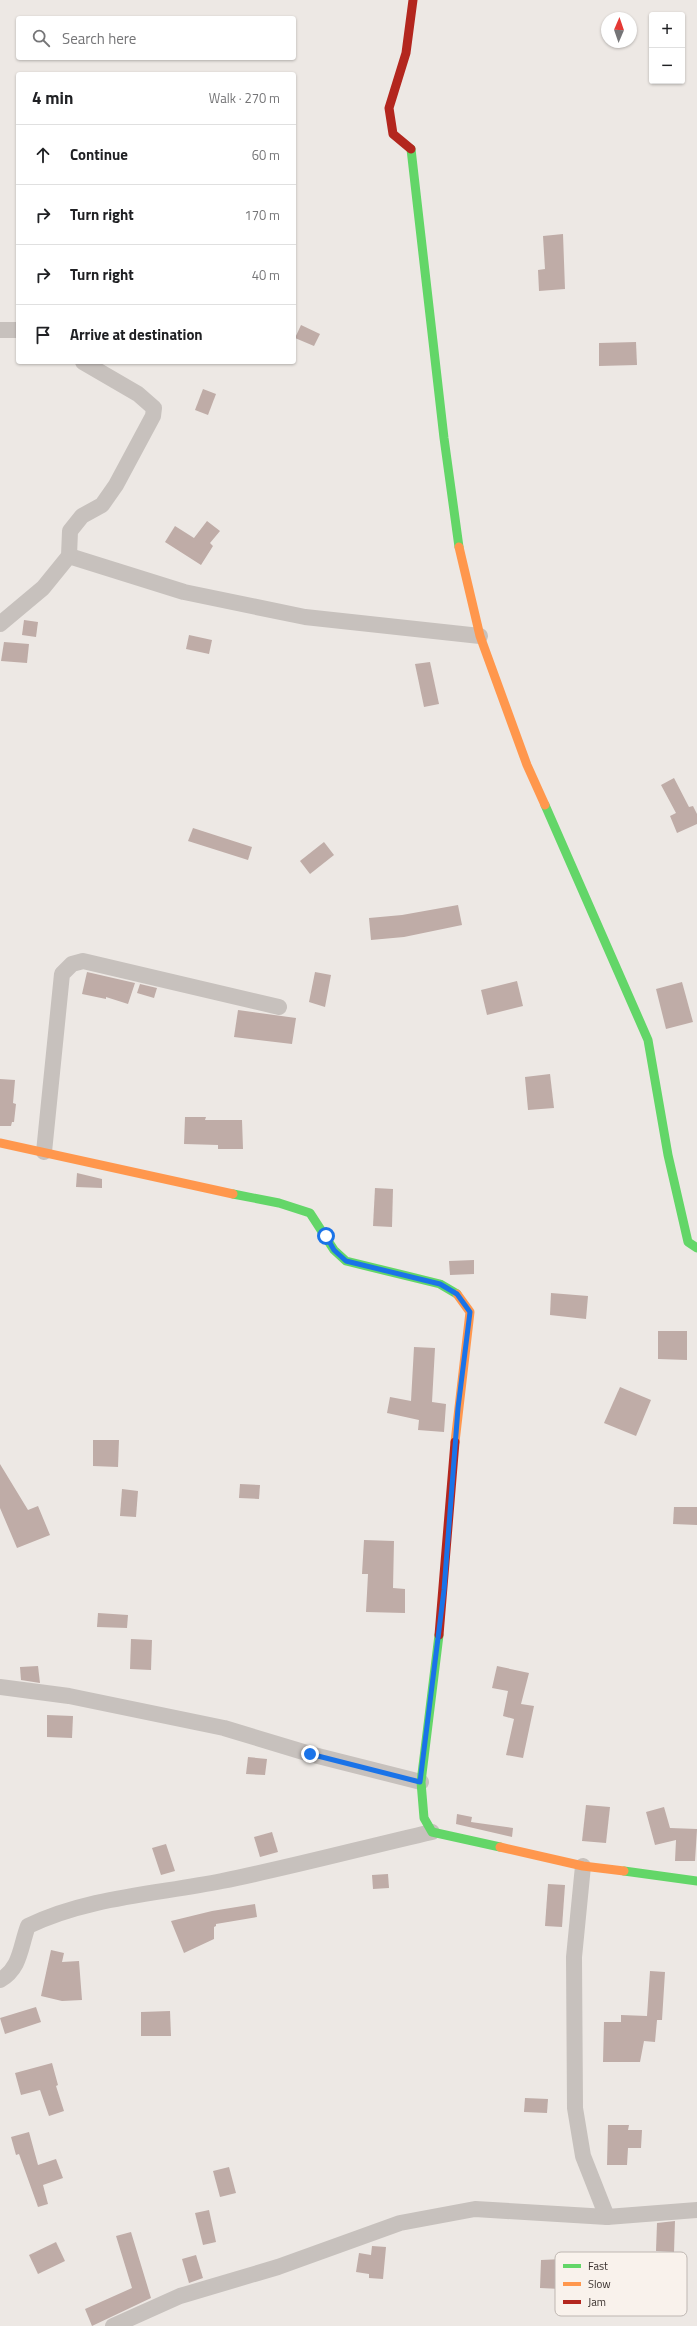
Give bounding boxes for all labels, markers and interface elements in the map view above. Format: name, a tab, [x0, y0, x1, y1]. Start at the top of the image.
north arrow	[601, 12, 637, 48]
map controls	[649, 12, 685, 84]
button: +	[649, 12, 685, 48]
search box	[16, 16, 296, 60]
icon: search	[30, 27, 52, 49]
text: Search here	[62, 27, 136, 50]
button: −	[649, 48, 685, 84]
text: 4 min	[32, 85, 73, 111]
text: Walk · 270 m	[209, 88, 280, 108]
text: Continue	[70, 143, 128, 166]
icon: ahead	[32, 144, 54, 166]
text: 60 m	[252, 145, 280, 165]
text: Turn right	[70, 203, 134, 226]
icon: right	[32, 204, 54, 226]
text: 170 m	[244, 205, 280, 225]
text: Turn right	[70, 263, 134, 286]
icon: right	[32, 264, 54, 286]
text: 40 m	[252, 265, 280, 285]
text: Arrive at destination	[70, 323, 203, 346]
icon: arrive	[32, 324, 54, 346]
route start	[317, 1227, 335, 1245]
route end	[301, 1745, 319, 1763]
legend	[555, 2252, 687, 2316]
text: Fast	[588, 2258, 608, 2274]
text: Slow	[588, 2276, 611, 2292]
text: Jam	[588, 2294, 606, 2310]

